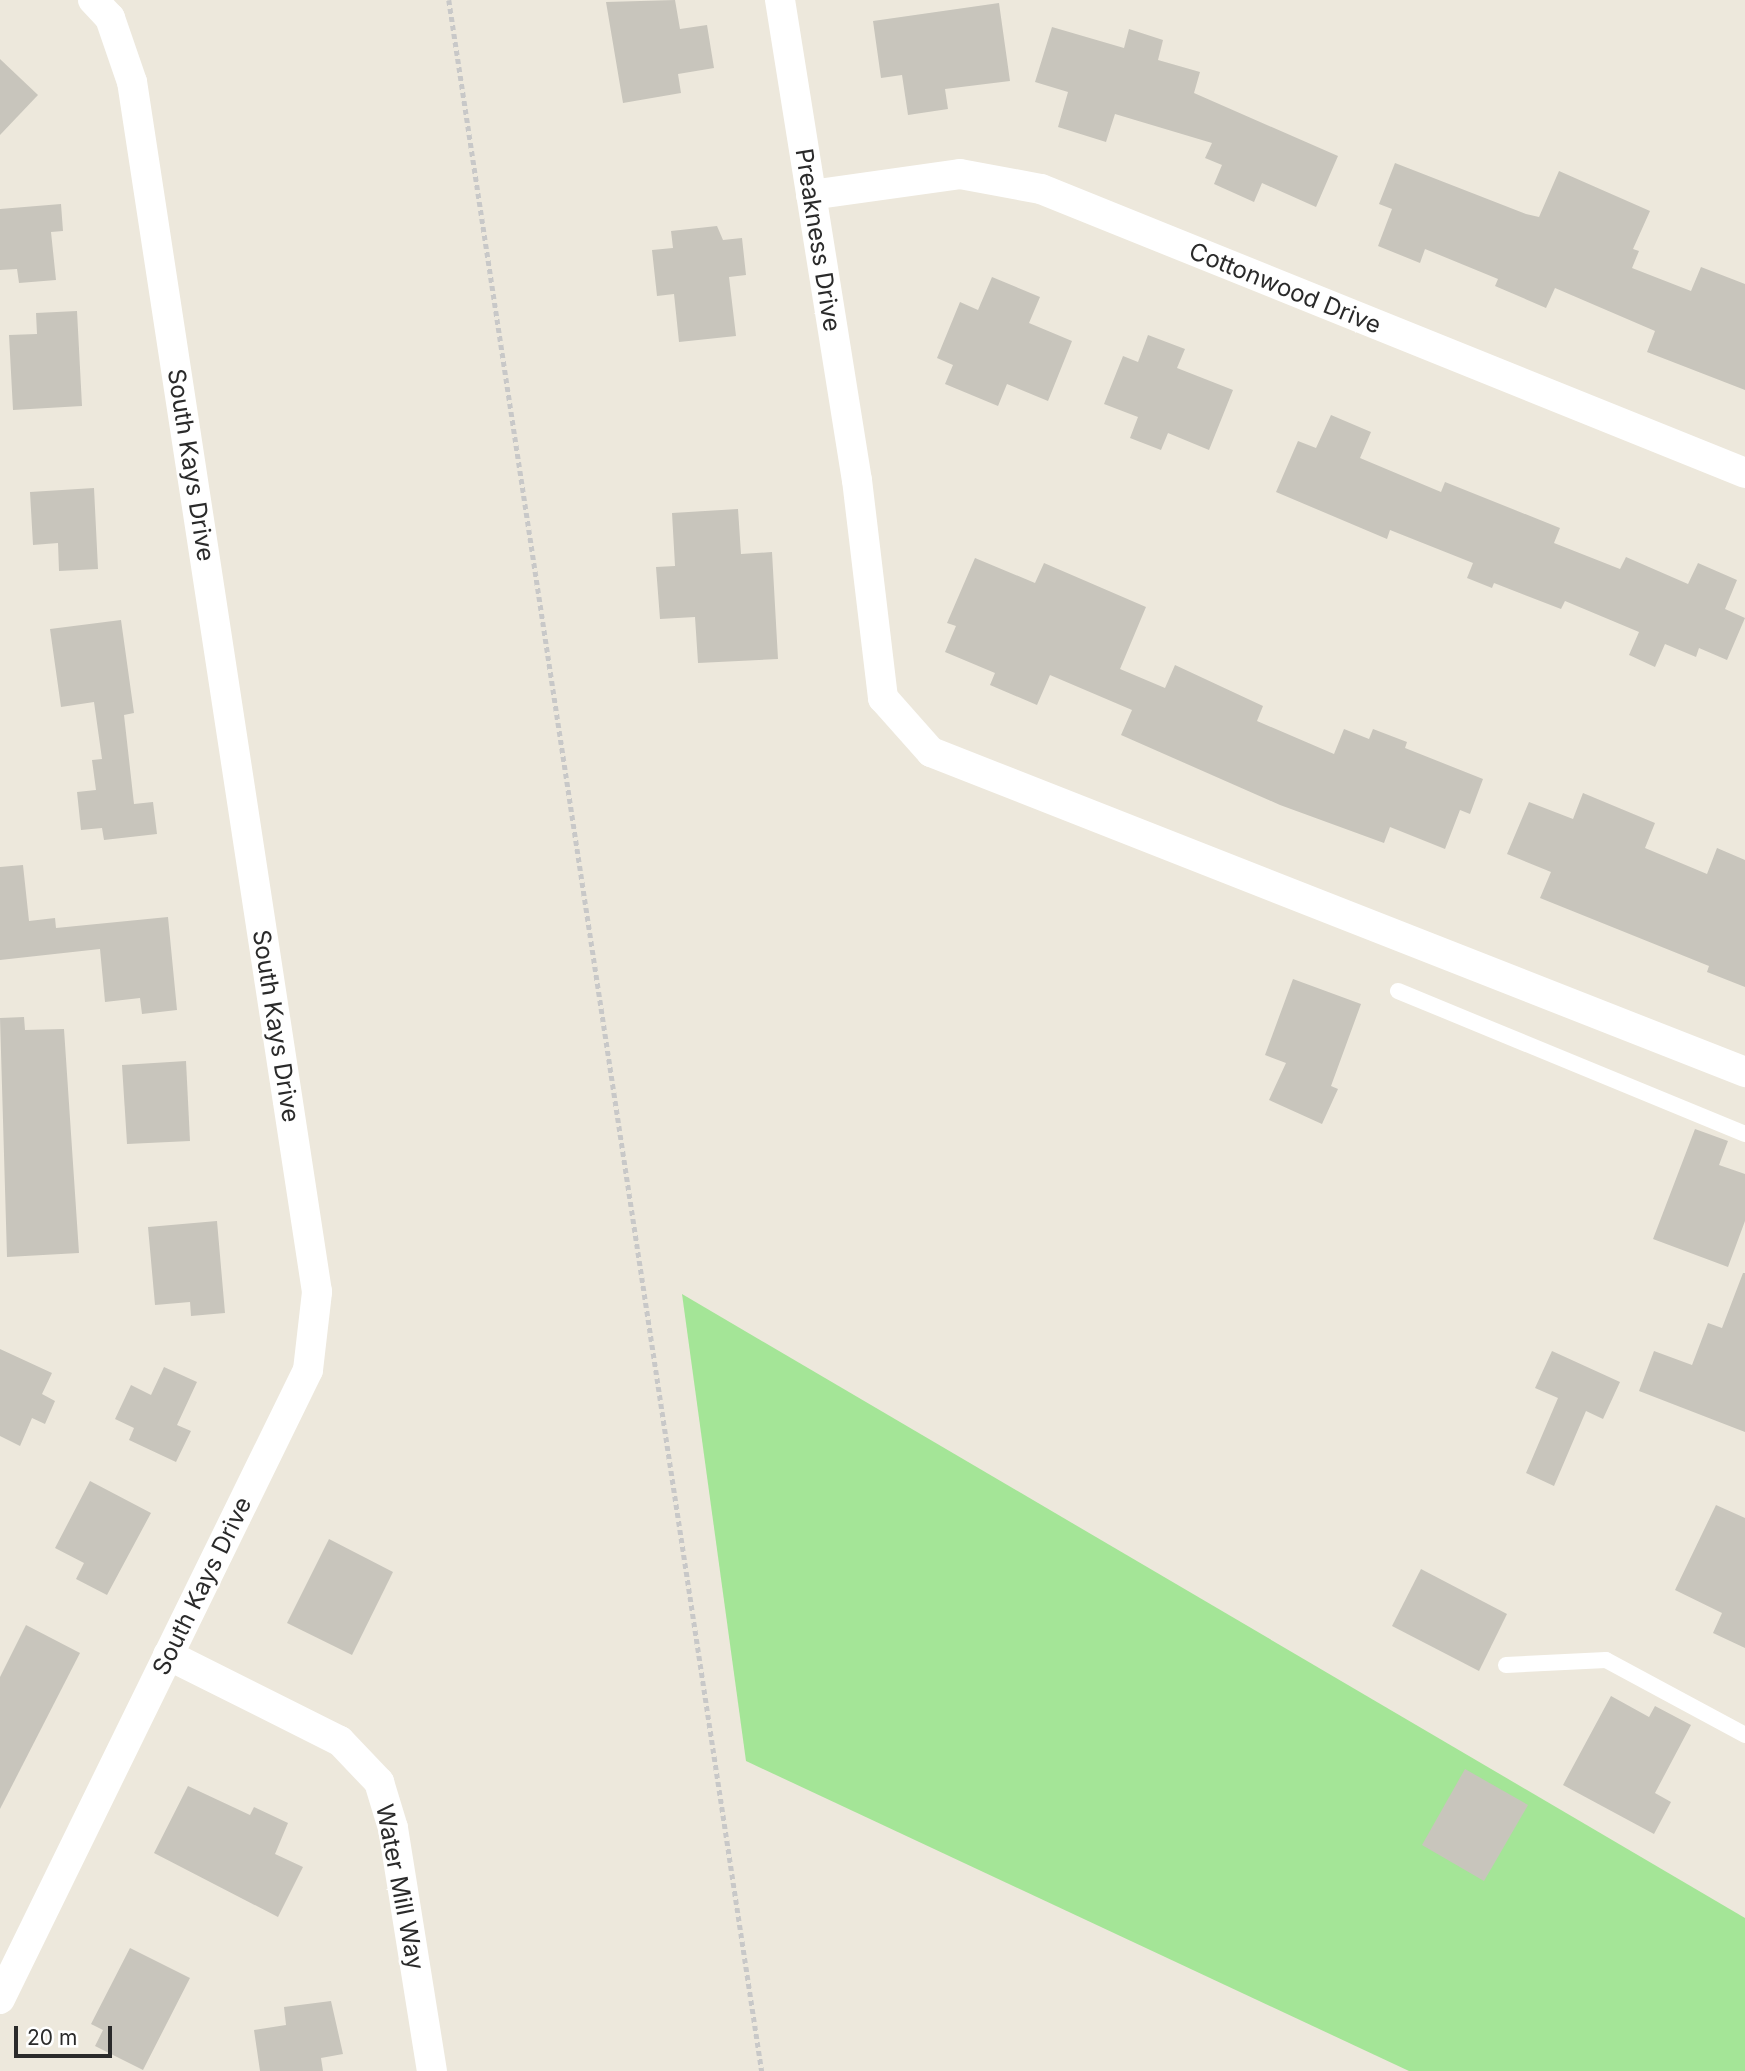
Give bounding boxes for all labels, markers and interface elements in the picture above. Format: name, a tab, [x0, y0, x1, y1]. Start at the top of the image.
street label: Preakness Drive	[789, 147, 847, 333]
street label: Cottonwood Drive	[1185, 236, 1385, 340]
street label: South Kays Drive	[162, 367, 220, 563]
street label: South Kays Drive	[247, 928, 305, 1124]
street label: South Kays Drive	[146, 1492, 258, 1680]
street label: Water Mill Way	[370, 1802, 430, 1972]
scale bar	[18, 2011, 116, 2056]
text: 20 m	[27, 2025, 77, 2050]

